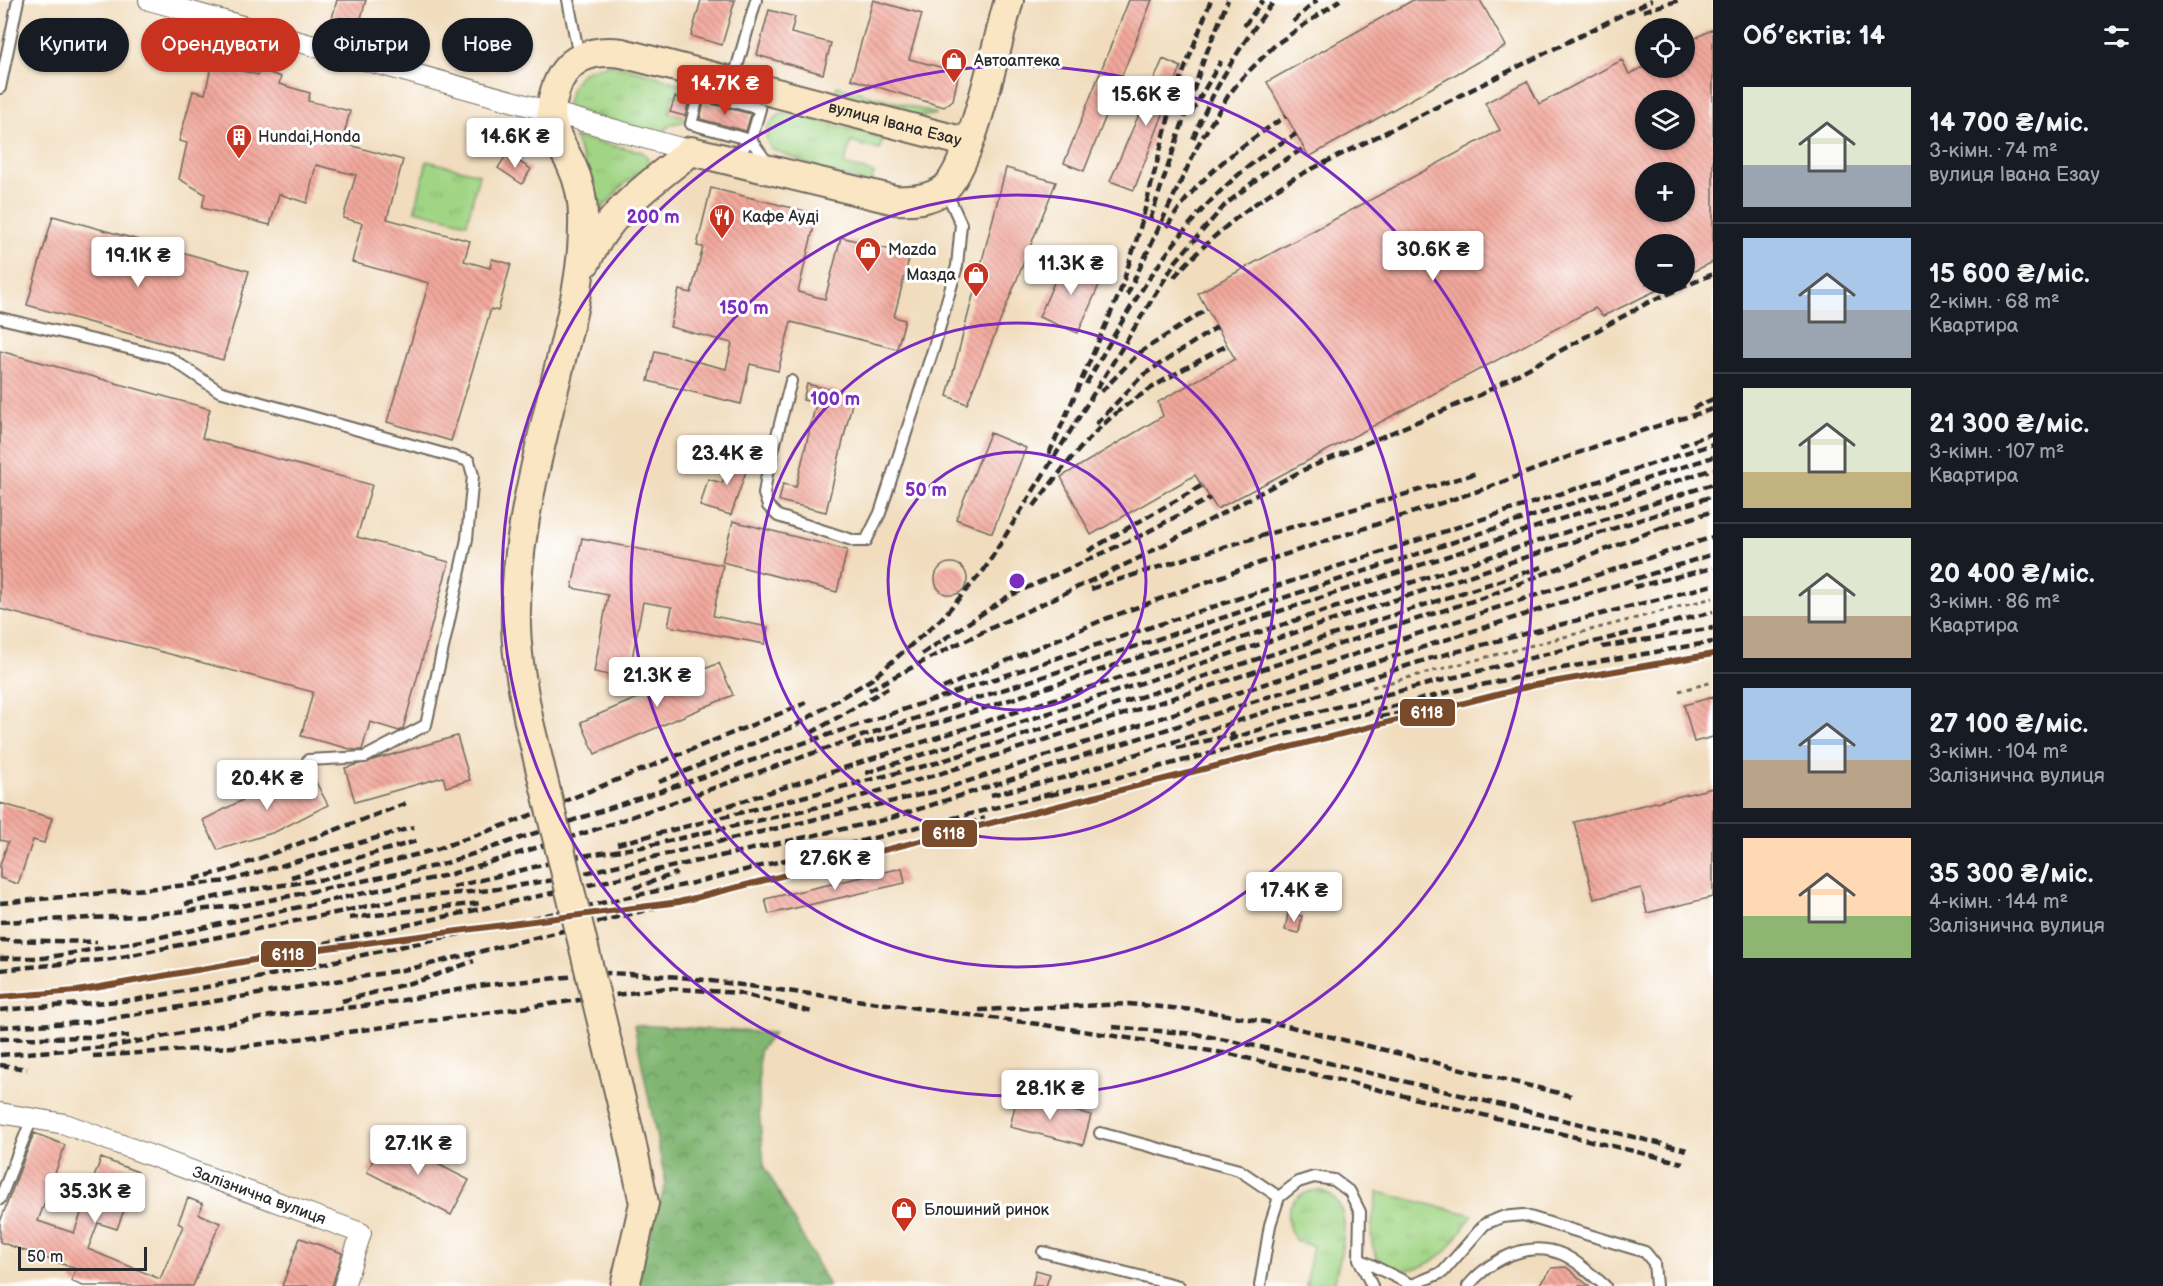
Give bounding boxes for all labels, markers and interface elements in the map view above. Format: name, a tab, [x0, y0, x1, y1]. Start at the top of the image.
chip: Купити	[18, 18, 129, 72]
chip: Орендувати	[141, 18, 300, 72]
chip: Фільтри	[312, 18, 430, 72]
chip: Нове	[442, 18, 533, 72]
map controls	[1635, 18, 1695, 294]
button: locate	[1635, 18, 1695, 78]
icon: filters	[2100, 20, 2133, 53]
text: Об’єктів: 14	[1743, 21, 1885, 52]
shop icon: Автоаптека	[939, 46, 969, 84]
place label: Автоаптека	[973, 52, 1061, 71]
pin: 14.7K ₴	[670, 65, 780, 116]
text: 14.7K ₴	[691, 72, 759, 96]
pin: 15.6K ₴	[1091, 76, 1201, 127]
text: 15.6K ₴	[1112, 83, 1180, 107]
button: layers	[1635, 90, 1695, 150]
street label: вулиця Івана Езау	[826, 97, 964, 150]
text: 14 700 ₴/міс.	[1929, 108, 2089, 139]
icon: home	[1791, 111, 1863, 183]
pin: 14.6K ₴	[460, 118, 570, 169]
building icon: Hundai,Honda	[224, 122, 254, 160]
text: 14.6K ₴	[480, 125, 550, 149]
place label: Hundai,Honda	[258, 128, 361, 147]
text: 3-кімн. · 74 m²	[1929, 139, 2058, 163]
button: +	[1635, 162, 1695, 222]
text: вулиця Івана Езау	[1929, 163, 2100, 187]
restaurant icon: Кафе Ауді	[707, 202, 737, 240]
text: 200 m	[626, 207, 680, 228]
place label: Кафе Ауді	[742, 208, 819, 227]
pin: 30.6K ₴	[1378, 231, 1488, 282]
button: −	[1635, 234, 1695, 294]
shop icon: Mazda	[853, 235, 883, 273]
pin: 19.1K ₴	[83, 237, 193, 288]
text: 30.6K ₴	[1397, 238, 1470, 262]
place label: Mazda	[888, 241, 937, 260]
text: 19.1K ₴	[105, 244, 171, 268]
pin: 11.3K ₴	[1016, 245, 1126, 296]
text: 11.3K ₴	[1038, 252, 1104, 276]
text: 15 600 ₴/міс.	[1929, 259, 2090, 290]
shop icon: Мазда	[961, 260, 991, 298]
icon: home	[1791, 262, 1863, 334]
place label: Мазда	[906, 266, 957, 285]
text: 2-кімн. · 68 m²	[1929, 290, 2060, 314]
text: 150 m	[719, 298, 769, 319]
text: Квартира	[1929, 314, 2019, 338]
text: 100 m	[810, 389, 860, 410]
text: 21 300 ₴/міс.	[1929, 409, 2089, 440]
icon: home	[1791, 412, 1863, 484]
pin: 23.4K ₴	[672, 435, 782, 486]
text: 3-кімн. · 107 m²	[1929, 440, 2064, 464]
text: 23.4K ₴	[691, 442, 763, 466]
text: Квартира	[1929, 464, 2019, 488]
text: 50 m	[905, 480, 947, 501]
text: 20 400 ₴/міс.	[1929, 559, 2095, 590]
icon: home	[1791, 562, 1863, 634]
centre of rings	[1007, 571, 1027, 591]
text: 3-кімн. · 86 m²	[1929, 590, 2060, 614]
text: Квартира	[1929, 614, 2019, 638]
pin: 21.3K ₴	[602, 657, 712, 708]
text: 21.3K ₴	[623, 664, 691, 688]
line badge: 6118	[1399, 698, 1456, 727]
text: 6118	[1411, 704, 1443, 723]
text: 27 100 ₴/міс.	[1929, 709, 2088, 740]
icon: home	[1791, 712, 1863, 784]
text: 3-кімн. · 104 m²	[1929, 740, 2068, 764]
pin: 20.4K ₴	[212, 760, 322, 811]
text: Залізнична вулиця	[1929, 764, 2105, 788]
text: 20.4K ₴	[231, 767, 303, 791]
line badge: 6118	[921, 819, 978, 848]
text: 6118	[933, 825, 965, 844]
pin: 27.6K ₴	[780, 840, 890, 891]
text: 27.6K ₴	[799, 847, 871, 871]
text: 35 300 ₴/міс.	[1929, 859, 2093, 890]
icon: home	[1791, 862, 1863, 934]
pin: 17.4K ₴	[1239, 872, 1349, 923]
text: 17.4K ₴	[1260, 879, 1328, 903]
text: 4-кімн. · 144 m²	[1929, 890, 2068, 914]
text: Залізнична вулиця	[1929, 914, 2105, 938]
line badge: 6118	[260, 940, 317, 968]
text: 6118	[272, 946, 304, 965]
pin: 28.1K ₴	[995, 1070, 1105, 1121]
text: 28.1K ₴	[1015, 1077, 1085, 1101]
pin: 27.1K ₴	[363, 1125, 473, 1176]
text: 27.1K ₴	[384, 1132, 452, 1156]
street label: Залізнична вулиця	[190, 1162, 329, 1229]
pin: 35.3K ₴	[40, 1173, 150, 1224]
text: 35.3K ₴	[59, 1180, 131, 1204]
shop icon: Блошиний ринок	[889, 1195, 919, 1233]
place label: Блошиний ринок	[924, 1201, 1050, 1220]
scale bar	[18, 1244, 147, 1272]
text: 50 m	[27, 1248, 63, 1267]

